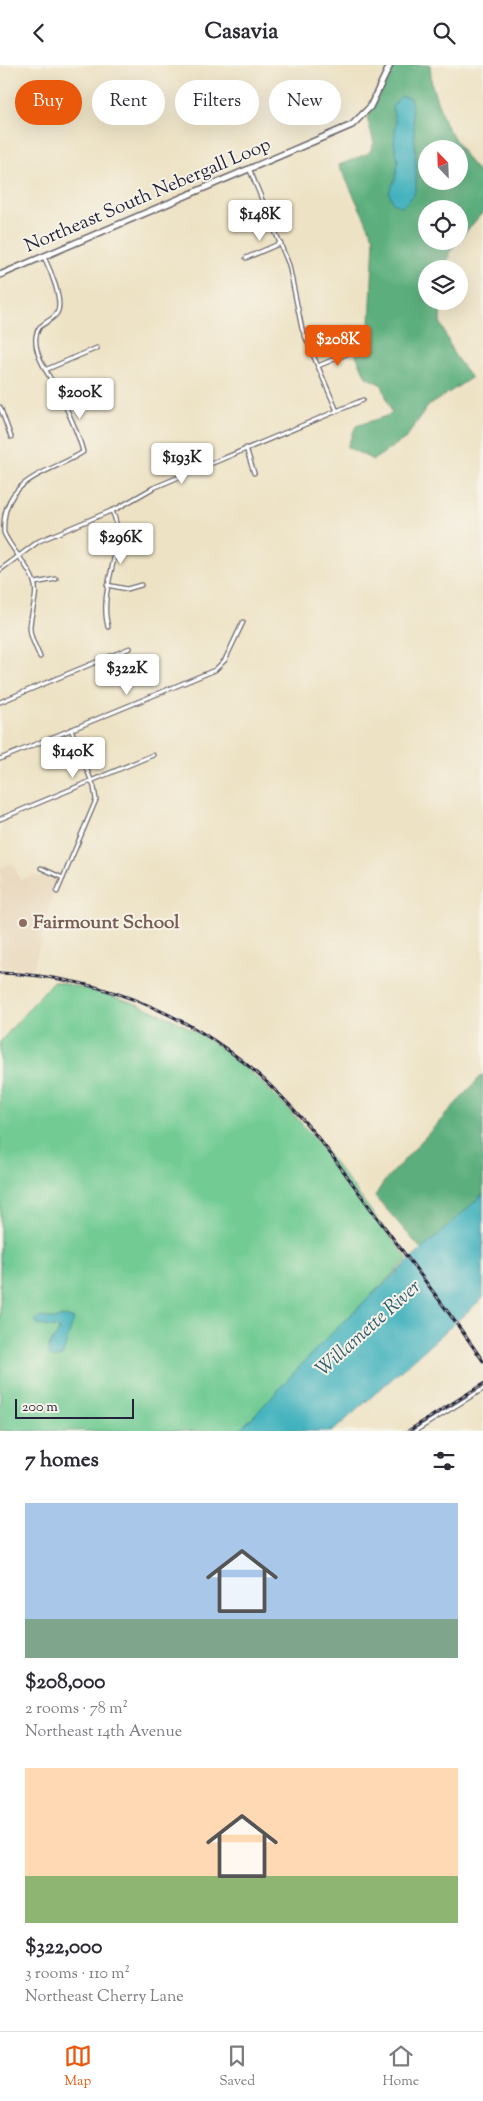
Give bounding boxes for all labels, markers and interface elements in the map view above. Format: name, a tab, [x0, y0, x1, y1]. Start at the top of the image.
text: Casavia	[205, 17, 278, 49]
icon: back	[25, 19, 53, 47]
icon: search	[430, 19, 458, 47]
chip: Buy	[15, 80, 82, 125]
chip: Rent	[92, 80, 165, 125]
chip: Filters	[175, 80, 259, 125]
chip: New	[269, 80, 341, 125]
street label: Northeast South Nebergall Loop	[21, 132, 275, 260]
north arrow	[418, 140, 468, 190]
map controls	[418, 140, 468, 310]
pin: $148K	[225, 199, 295, 242]
button: locate	[418, 200, 468, 250]
text: $148K	[239, 204, 281, 227]
button: layers	[418, 260, 468, 310]
pin: $208K	[303, 325, 373, 367]
text: $208K	[316, 329, 360, 352]
pin: $200K	[45, 377, 115, 420]
text: $200K	[58, 382, 102, 405]
pin: $193K	[147, 443, 217, 485]
text: $193K	[162, 447, 202, 470]
pin: $296K	[86, 523, 156, 565]
text: $296K	[99, 527, 143, 550]
pin: $322K	[92, 653, 162, 696]
text: $322K	[106, 658, 148, 681]
pin: $140K	[38, 737, 108, 779]
text: $140K	[52, 741, 94, 764]
place label: Fairmount School	[33, 910, 180, 937]
marker: Fairmount School	[17, 917, 29, 929]
water label: Willamette River	[310, 1274, 428, 1384]
scale bar	[15, 1396, 134, 1419]
text: 200 m	[22, 1398, 58, 1418]
text: 7 homes	[25, 1446, 99, 1476]
icon: filters	[430, 1447, 458, 1475]
icon: home	[197, 1536, 287, 1626]
text: $208,000	[25, 1668, 105, 1698]
text: 2 rooms · 78 m²	[25, 1698, 128, 1721]
text: Northeast 14th Avenue	[25, 1721, 182, 1744]
icon: home	[197, 1801, 287, 1891]
text: $322,000	[25, 1933, 102, 1963]
text: 3 rooms · 110 m²	[25, 1963, 130, 1986]
text: Northeast Cherry Lane	[25, 1986, 184, 2009]
tab: Map	[64, 2042, 92, 2092]
tab: Saved	[219, 2042, 255, 2092]
tab: Home	[383, 2042, 419, 2092]

